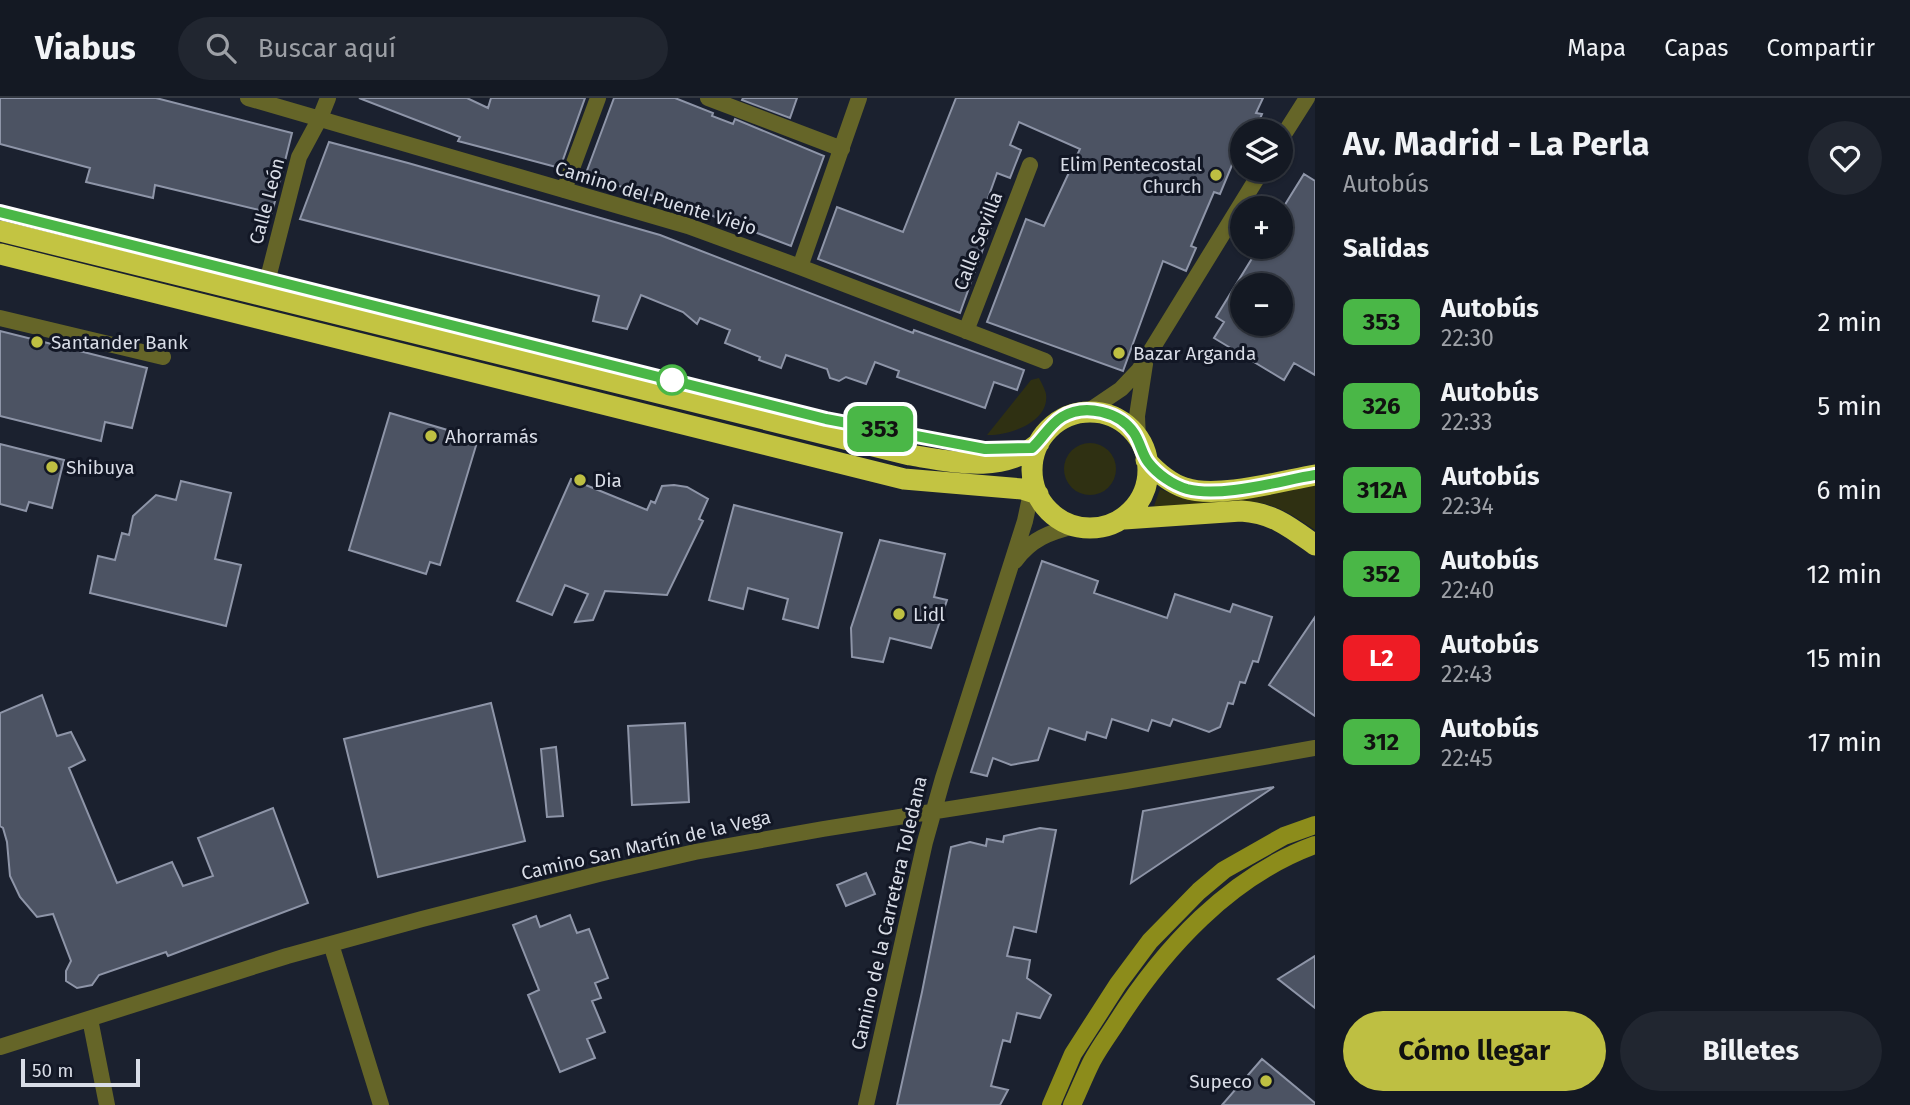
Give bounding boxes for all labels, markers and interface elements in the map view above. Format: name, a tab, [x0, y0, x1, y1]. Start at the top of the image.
search box	[178, 17, 668, 80]
text: Viabus	[35, 28, 136, 68]
icon: search	[202, 29, 240, 67]
text: Buscar aquí	[258, 33, 396, 64]
text: Mapa	[1567, 34, 1626, 62]
text: Capas	[1664, 34, 1728, 62]
text: Compartir	[1766, 34, 1875, 62]
map controls	[1230, 119, 1293, 336]
button: layers	[1230, 119, 1293, 182]
button: heart	[1808, 121, 1882, 195]
text: Av. Madrid - La Perla	[1343, 124, 1650, 164]
place label: Elim Pentecostal Church	[1060, 153, 1202, 198]
street label: Calle León	[244, 155, 290, 247]
street label: Camino del Puente Viejo	[552, 156, 760, 240]
marker: Elim Pentecostal Church	[1208, 167, 1224, 183]
text: Autobús	[1343, 170, 1429, 198]
street label: Calle Sevilla	[949, 188, 1007, 294]
button: +	[1230, 196, 1293, 259]
text: Salidas	[1343, 233, 1429, 264]
button: −	[1230, 273, 1293, 336]
text: Autobús	[1441, 293, 1539, 324]
text: 2 min	[1817, 307, 1882, 338]
text: 353	[1363, 308, 1400, 336]
text: 22:30	[1441, 324, 1494, 352]
place label: Santander Bank	[51, 331, 188, 354]
marker: Santander Bank	[29, 334, 45, 350]
place label: Bazar Arganda	[1133, 342, 1256, 365]
marker: Bazar Arganda	[1111, 345, 1127, 361]
unlabelled marker	[657, 365, 687, 395]
text: Autobús	[1441, 377, 1539, 408]
text: 5 min	[1817, 391, 1882, 422]
text: 326	[1362, 392, 1401, 420]
line badge: 353	[840, 406, 920, 452]
text: 22:33	[1441, 408, 1492, 436]
text: 353	[861, 415, 899, 443]
place label: Ahorramás	[445, 425, 538, 448]
marker: Ahorramás	[423, 428, 439, 444]
place label: Shibuya	[66, 456, 135, 479]
marker: Shibuya	[44, 459, 60, 475]
text: Autobús	[1442, 461, 1540, 492]
place label: Dia	[594, 469, 622, 492]
marker: Dia	[572, 472, 588, 488]
text: 6 min	[1816, 475, 1882, 506]
text: 312A	[1357, 476, 1407, 504]
text: 22:34	[1442, 492, 1494, 520]
text: Autobús	[1441, 545, 1539, 576]
text: 12 min	[1806, 559, 1882, 590]
text: 352	[1363, 560, 1400, 588]
text: 22:40	[1441, 576, 1494, 604]
place label: Lidl	[913, 603, 945, 626]
marker: Lidl	[891, 606, 907, 622]
text: Autobús	[1441, 629, 1539, 660]
text: 15 min	[1806, 643, 1882, 674]
text: L2	[1369, 644, 1394, 672]
text: 22:43	[1441, 660, 1493, 688]
text: Autobús	[1441, 713, 1539, 744]
text: 17 min	[1807, 727, 1882, 758]
text: 312	[1364, 728, 1399, 756]
text: 22:45	[1441, 744, 1493, 772]
street label: Camino de la Carretera Toledana	[846, 774, 932, 1052]
street label: Camino San Martín de la Vega	[519, 805, 773, 885]
button: Cómo llegar	[1343, 1011, 1606, 1091]
button: Billetes	[1620, 1011, 1882, 1091]
scale bar	[21, 1056, 140, 1088]
text: 50 m	[32, 1059, 73, 1082]
place label: Supeco	[1189, 1070, 1252, 1093]
marker: Supeco	[1258, 1073, 1274, 1089]

